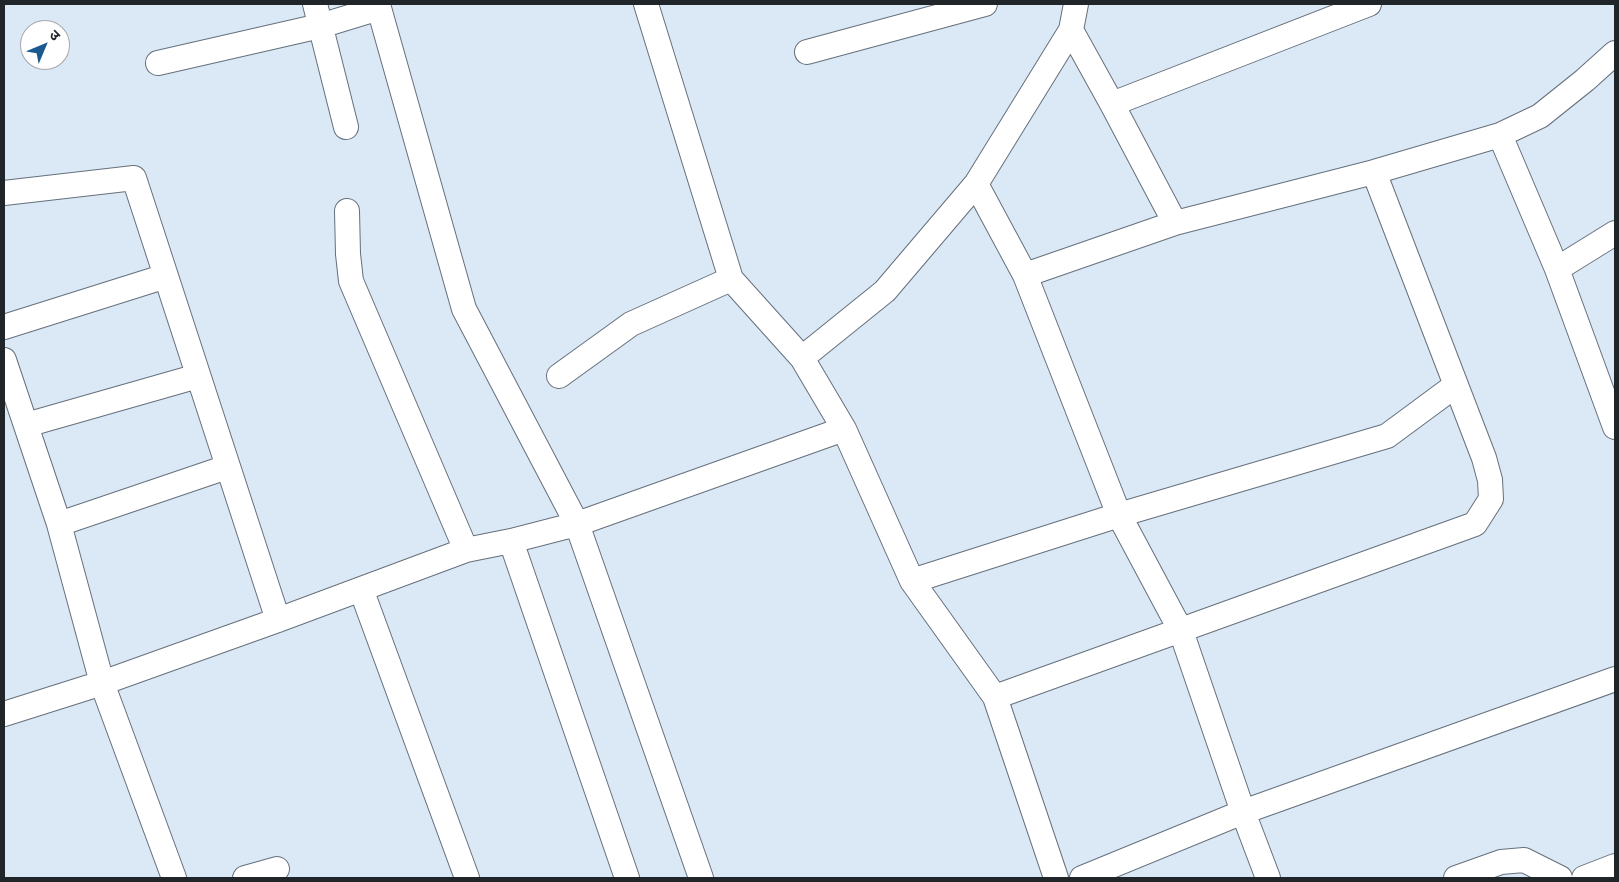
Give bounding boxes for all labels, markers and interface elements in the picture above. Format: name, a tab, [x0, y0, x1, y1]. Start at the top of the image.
north arrow	[20, 20, 70, 70]
text: उ	[46, 27, 63, 44]

